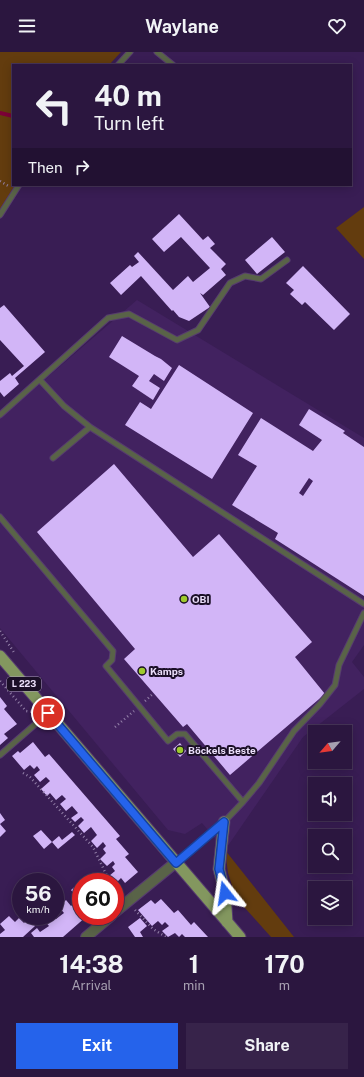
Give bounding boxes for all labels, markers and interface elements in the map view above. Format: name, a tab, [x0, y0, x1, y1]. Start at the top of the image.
icon: menu	[16, 15, 38, 37]
icon: heart	[326, 15, 348, 37]
text: Waylane	[145, 16, 219, 37]
text: 40 m	[94, 79, 162, 112]
icon: left	[28, 80, 80, 132]
text: Turn left	[94, 113, 164, 134]
icon: right	[71, 156, 93, 178]
text: Then	[28, 159, 63, 176]
place label: OBI	[192, 593, 210, 605]
marker: OBI	[179, 594, 189, 604]
place label: Kamps	[150, 665, 183, 677]
marker: Kamps	[137, 666, 147, 676]
road number: L 223	[7, 677, 41, 691]
pin	[31, 696, 65, 730]
icon: arrive	[37, 702, 59, 724]
north arrow	[308, 725, 352, 769]
map controls	[308, 725, 352, 925]
place label: Böckels Beste	[188, 744, 256, 756]
marker: Böckels Beste	[175, 745, 185, 755]
button: sound	[308, 777, 352, 821]
button: search	[308, 829, 352, 873]
position arrow	[204, 872, 246, 914]
speed limit sign: 60	[72, 873, 124, 925]
button: layers	[308, 881, 352, 925]
text: 56	[25, 882, 51, 906]
text: km/h	[26, 903, 50, 915]
text: 14:38	[59, 950, 124, 978]
text: 1	[189, 950, 199, 978]
text: 170	[264, 950, 305, 978]
text: Arrival	[71, 978, 112, 993]
text: min	[183, 978, 205, 993]
text: m	[279, 978, 290, 993]
button: Exit	[16, 1023, 178, 1069]
button: Share	[186, 1023, 348, 1069]

